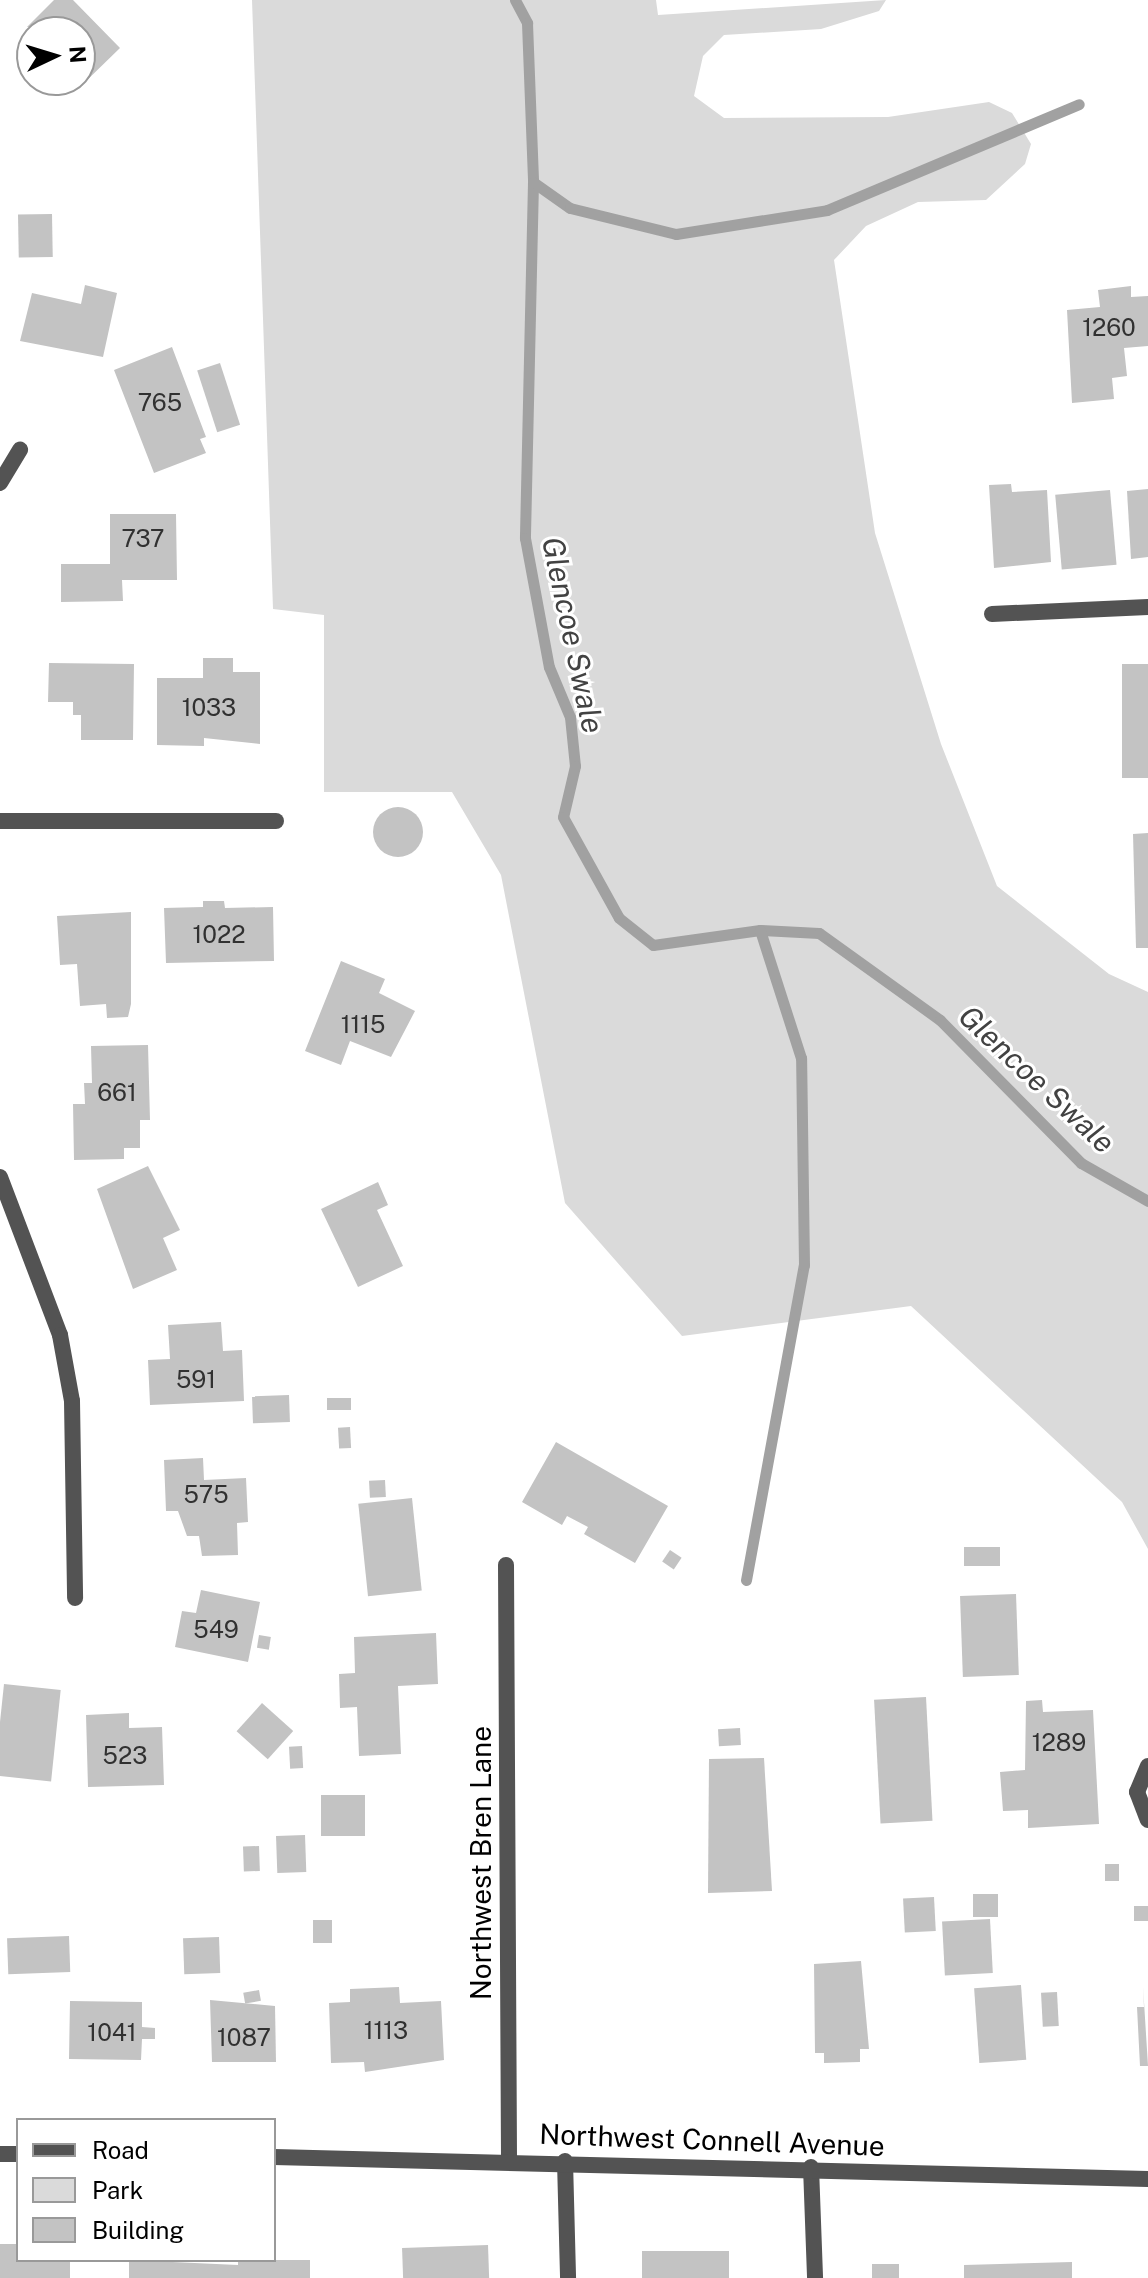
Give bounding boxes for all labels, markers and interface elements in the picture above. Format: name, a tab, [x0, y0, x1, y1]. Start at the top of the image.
north arrow	[16, 16, 96, 96]
text: N	[64, 45, 92, 64]
house number: 1260	[1082, 314, 1136, 342]
house number: 765	[138, 389, 182, 417]
house number: 737	[121, 525, 165, 553]
water label: Glencoe Swale	[535, 533, 611, 737]
house number: 1033	[182, 694, 236, 722]
house number: 1022	[192, 921, 246, 949]
water label: Glencoe Swale	[952, 998, 1122, 1160]
house number: 1115	[341, 1011, 385, 1039]
house number: 661	[97, 1079, 137, 1107]
house number: 591	[176, 1366, 216, 1394]
house number: 575	[183, 1481, 229, 1509]
house number: 549	[193, 1616, 239, 1644]
street label: Northwest Bren Lane	[464, 1726, 498, 2000]
house number: 1289	[1032, 1729, 1086, 1757]
house number: 523	[103, 1742, 147, 1770]
house number: 1113	[364, 2017, 408, 2045]
house number: 1041	[87, 2019, 137, 2047]
house number: 1087	[217, 2024, 271, 2052]
street label: Northwest Connell Avenue	[539, 2117, 885, 2163]
legend	[16, 2118, 276, 2262]
text: Road	[92, 2136, 149, 2164]
text: Park	[92, 2176, 143, 2204]
text: Building	[92, 2216, 184, 2244]

